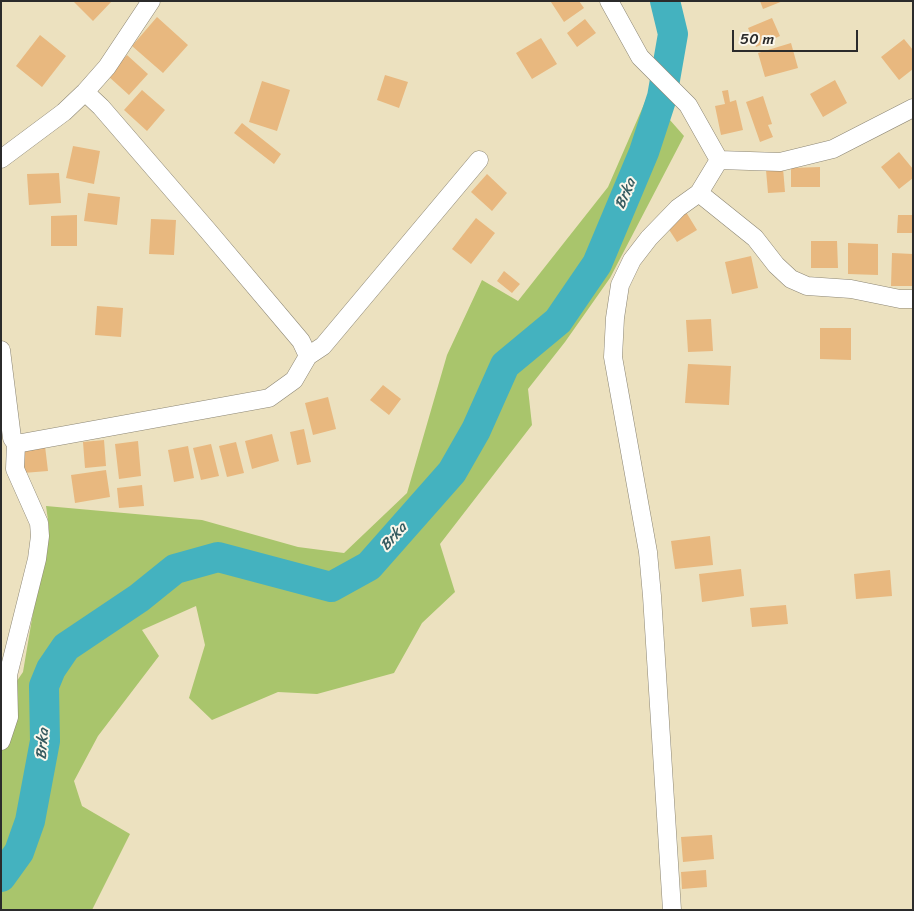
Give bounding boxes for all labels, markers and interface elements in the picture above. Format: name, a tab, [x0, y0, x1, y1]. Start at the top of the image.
scale bar	[734, 20, 860, 52]
text: 50 m	[740, 26, 774, 52]
water label: Brka	[612, 176, 640, 212]
water label: Brka	[377, 519, 411, 555]
water label: Brka	[33, 728, 53, 760]

